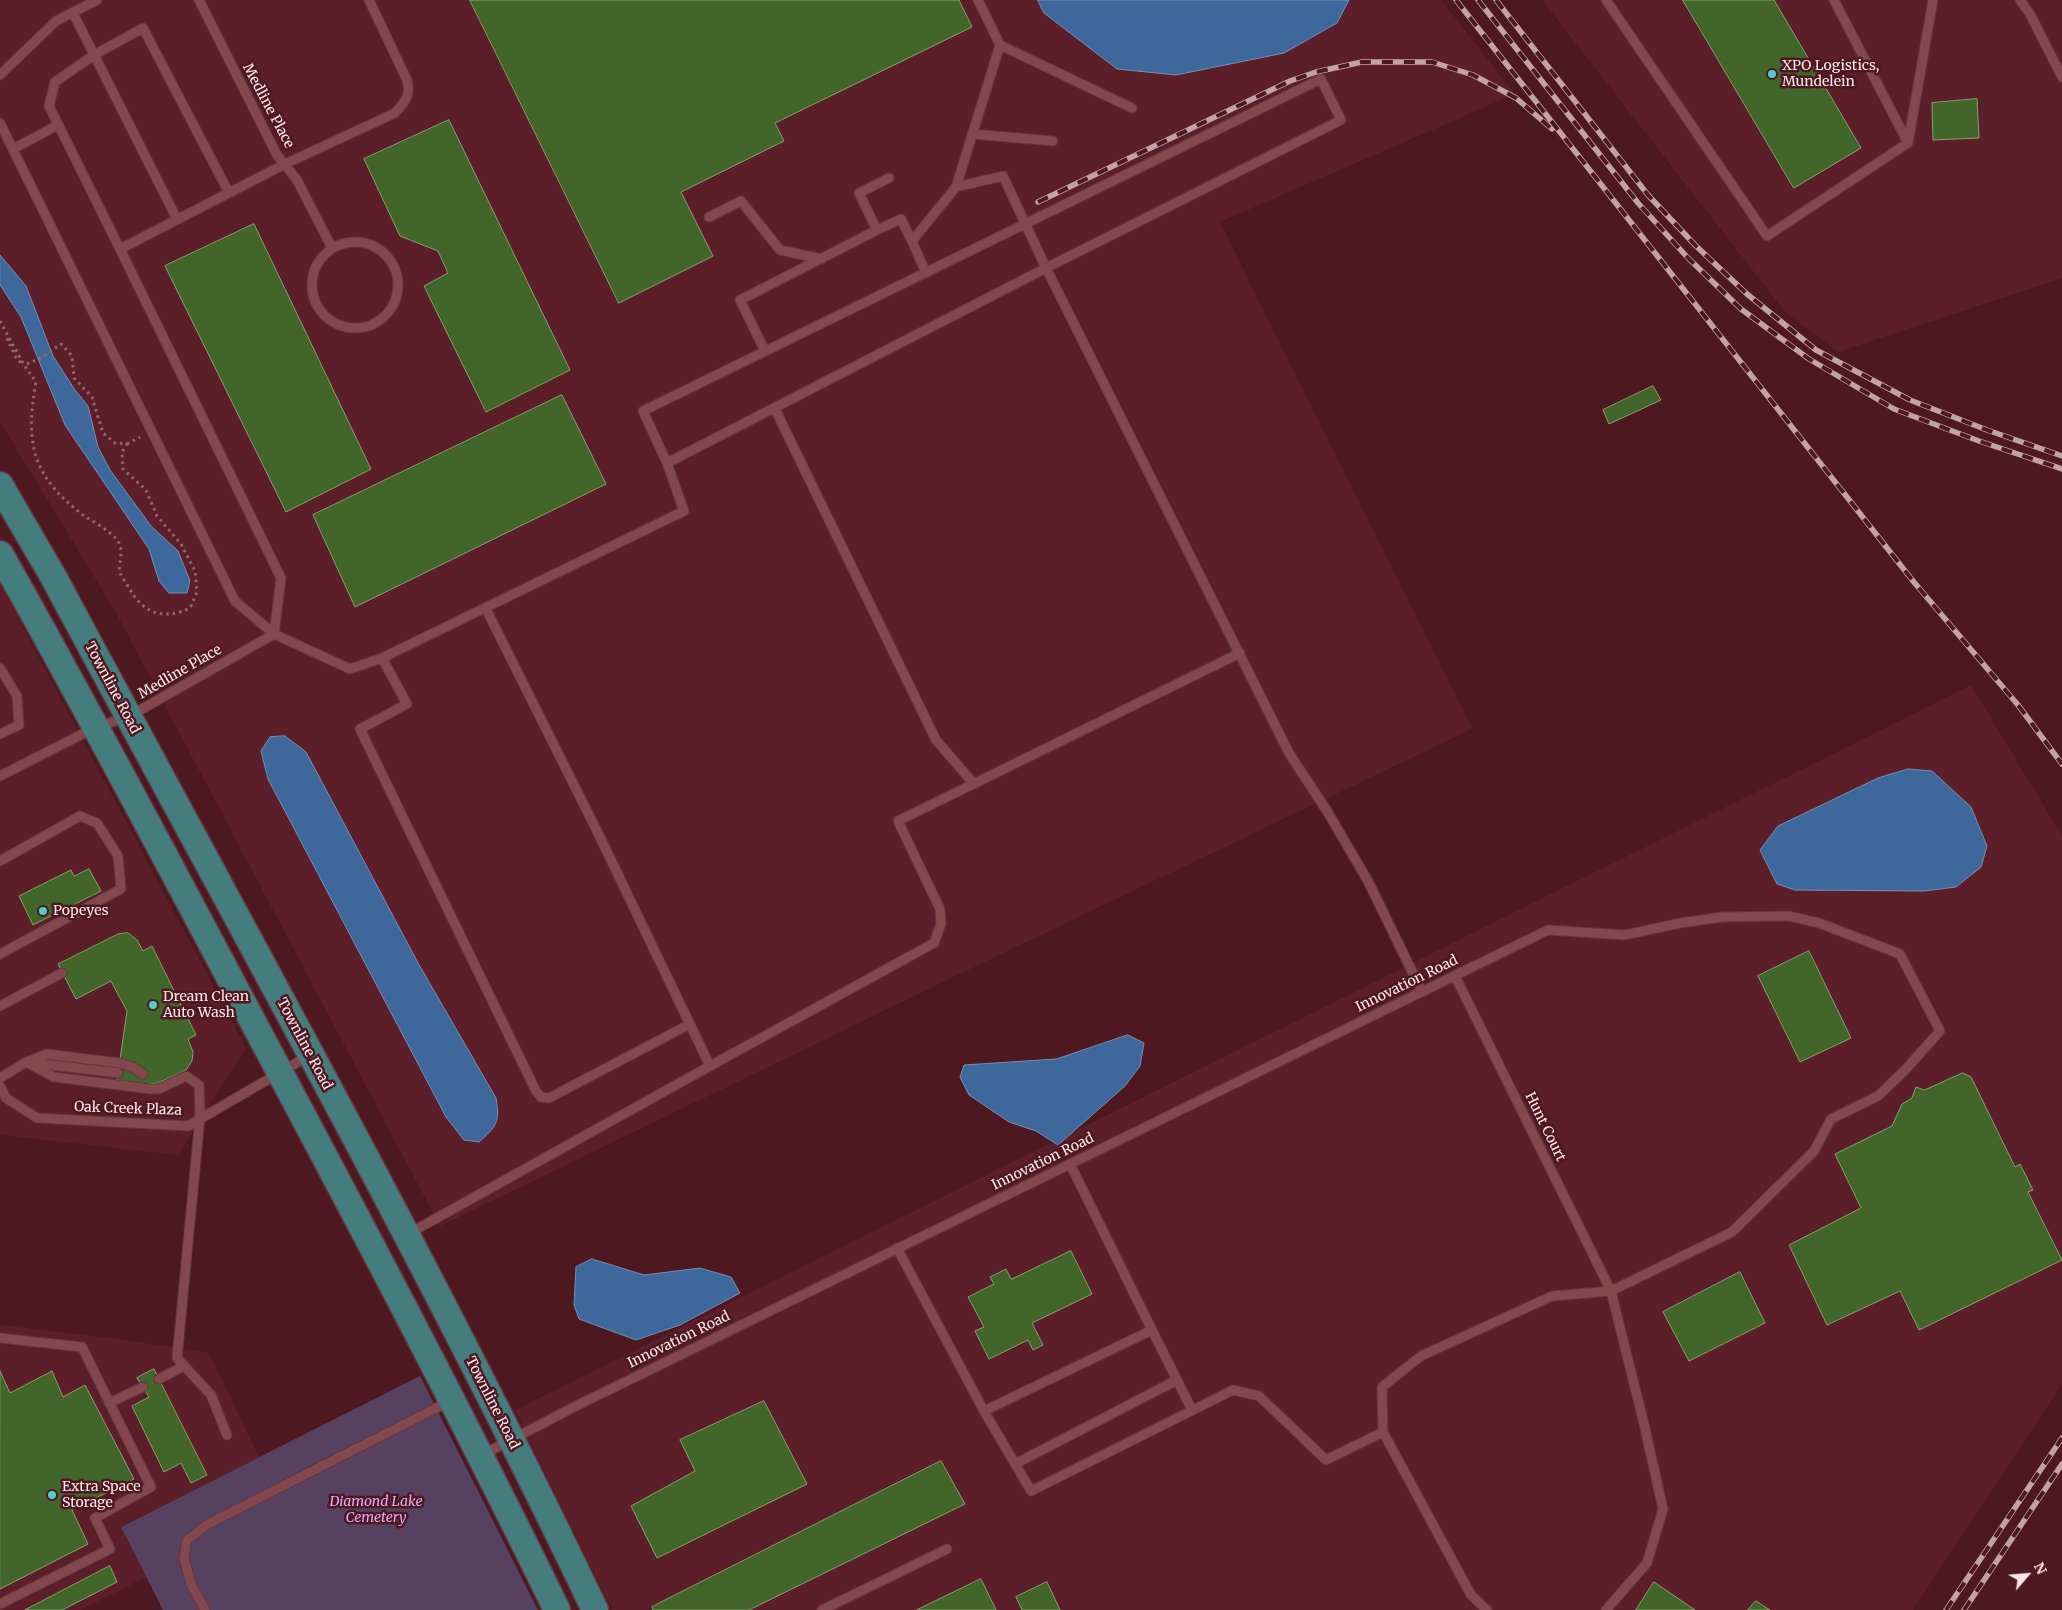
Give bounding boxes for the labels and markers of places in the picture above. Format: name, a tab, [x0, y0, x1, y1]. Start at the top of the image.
place label: XPO Logistics, Mundelein	[1782, 58, 1879, 90]
marker: XPO Logistics, Mundelein	[1766, 68, 1778, 80]
place label: Popeyes	[53, 903, 109, 919]
marker: Popeyes	[37, 905, 49, 917]
place label: Dream Clean Auto Wash	[163, 989, 249, 1022]
marker: Dream Clean Auto Wash	[147, 999, 159, 1011]
place label: Extra Space Storage	[62, 1479, 141, 1511]
marker: Extra Space Storage	[46, 1489, 58, 1501]

